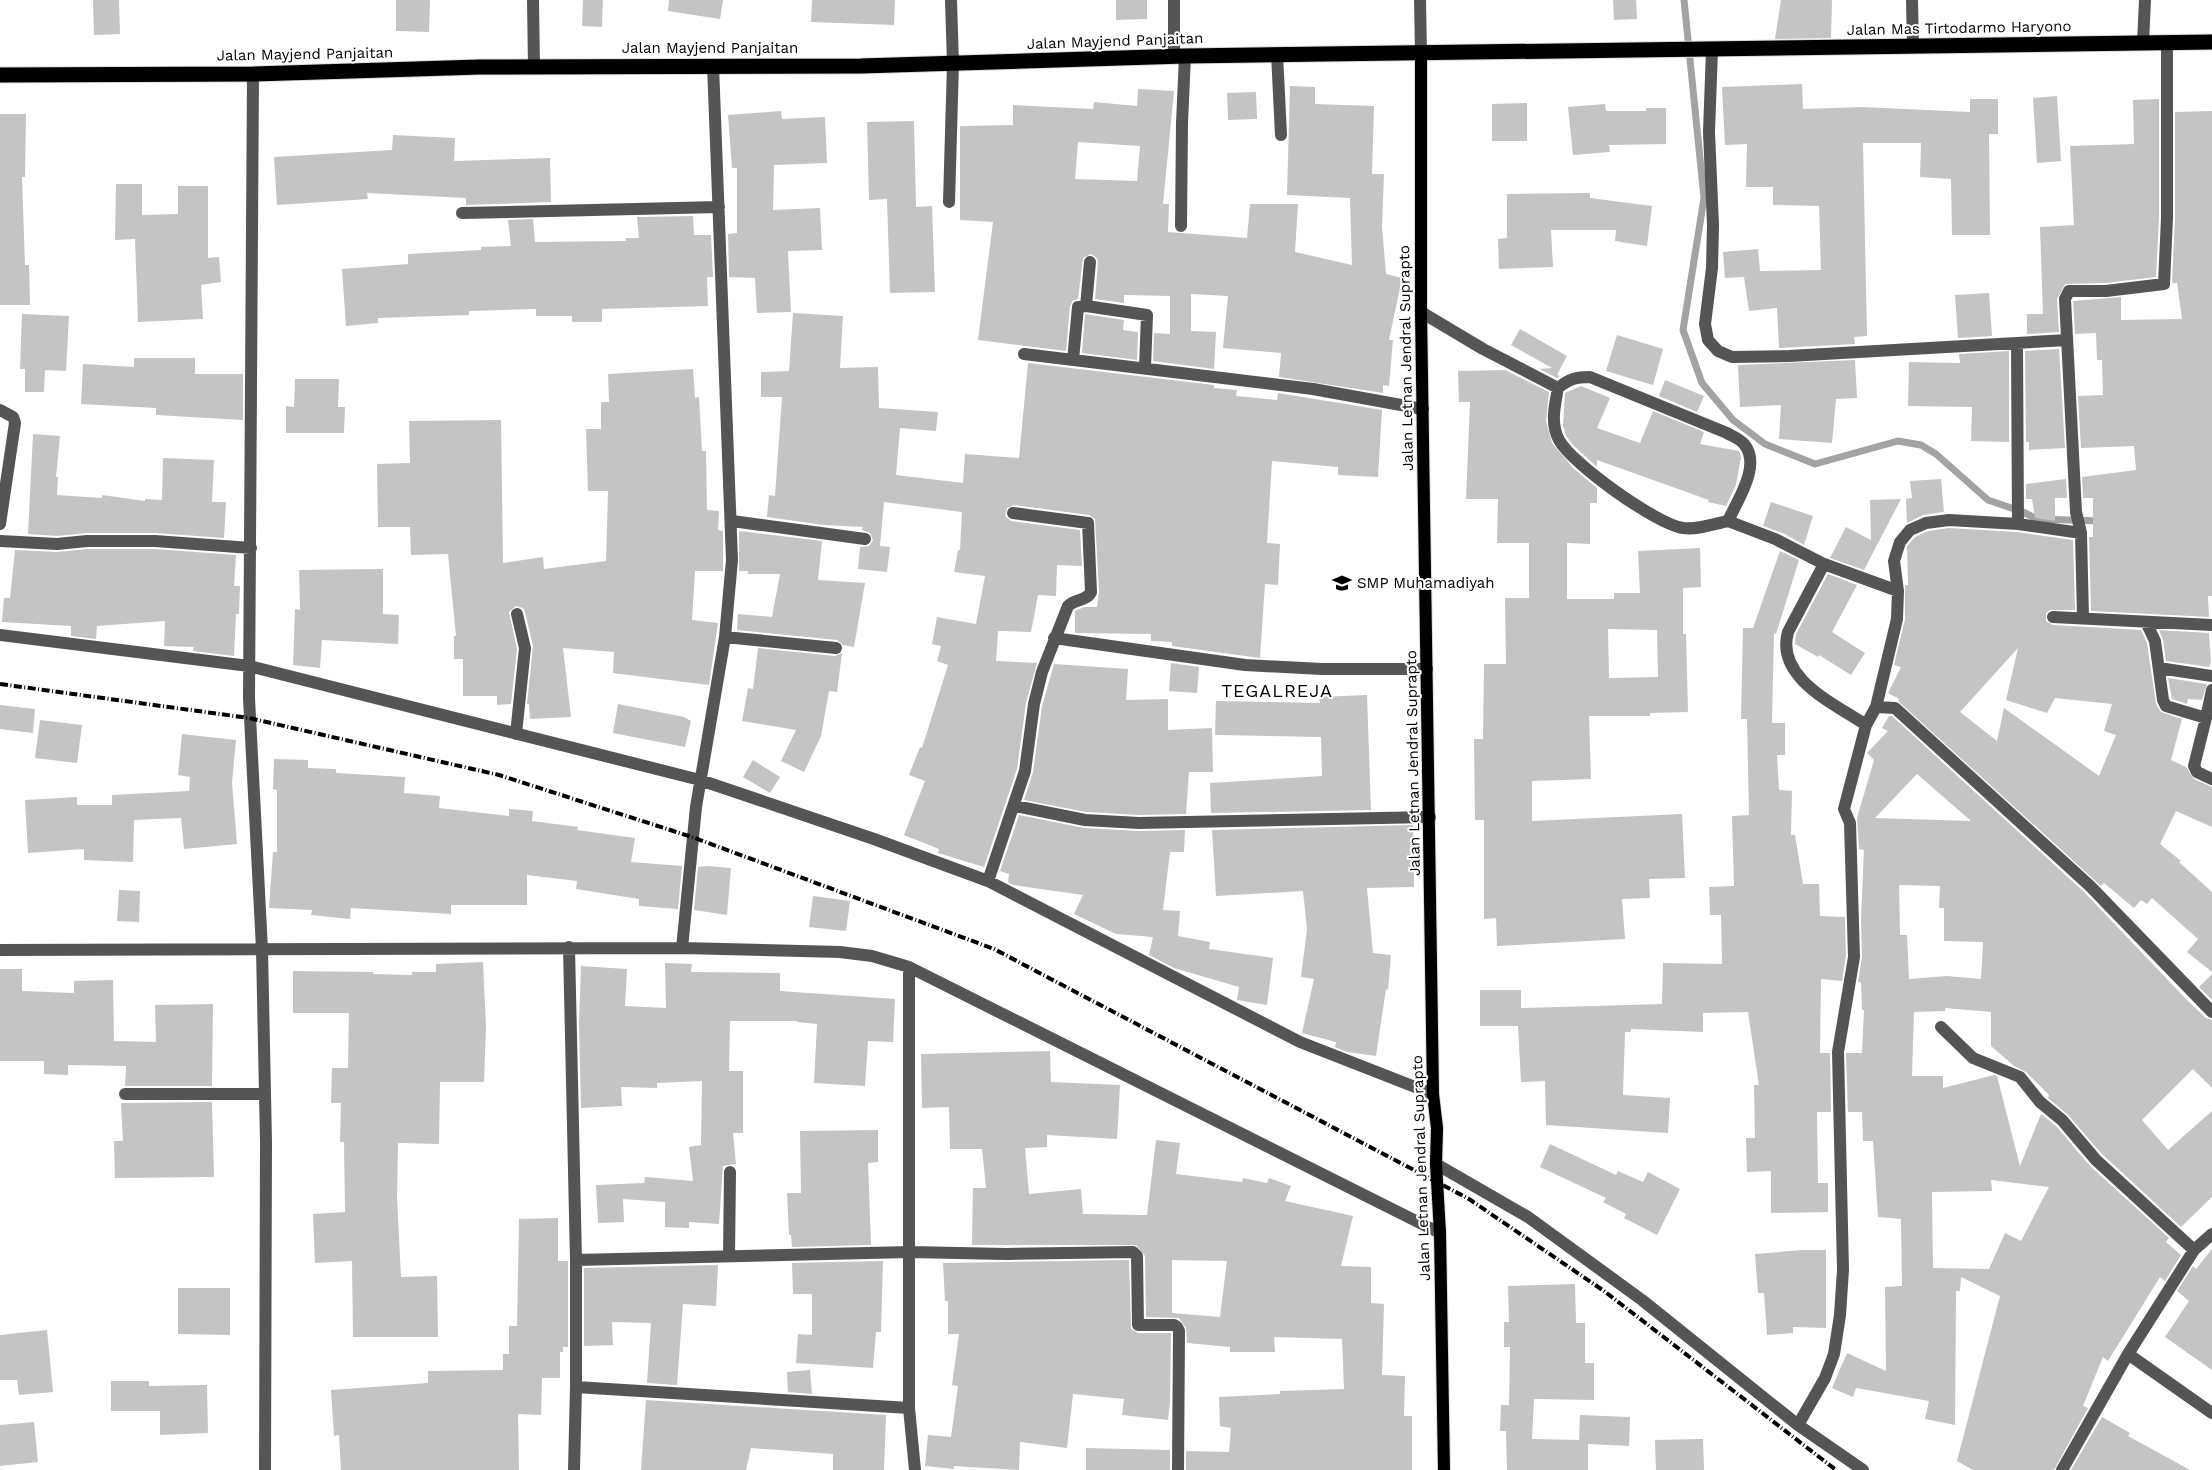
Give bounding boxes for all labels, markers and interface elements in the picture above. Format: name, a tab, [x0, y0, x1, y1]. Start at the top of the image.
street label: Jalan Mas Tirtodarmo Haryono	[1846, 17, 2072, 39]
street label: Jalan Mayjend Panjaitan	[1026, 29, 1204, 53]
street label: Jalan Mayjend Panjaitan	[622, 39, 798, 57]
street label: Jalan Mayjend Panjaitan	[217, 43, 393, 65]
street label: Jalan Letnan Jendral Suprapto	[1395, 245, 1417, 471]
school or university icon: SMP Muhamadiyah	[1331, 572, 1353, 594]
place label: SMP Muhamadiyah	[1357, 574, 1495, 592]
street label: Jalan Letnan Jendral Suprapto	[1402, 650, 1424, 876]
district label: TEGALREJA	[1221, 680, 1333, 701]
street label: Jalan Letnan Jendral Suprapto	[1408, 1055, 1434, 1281]

